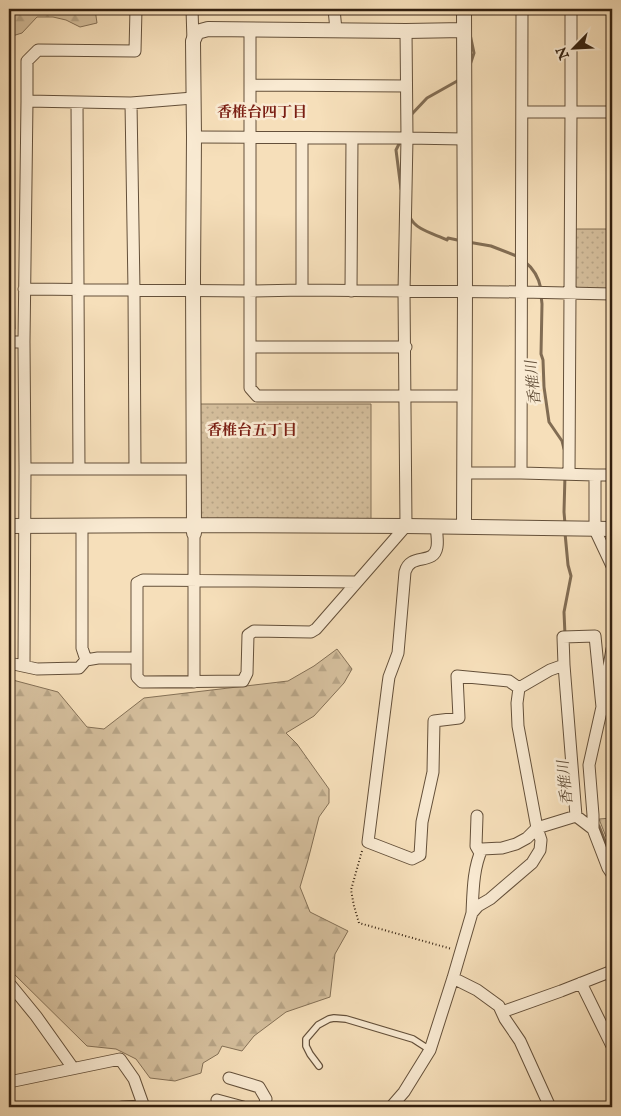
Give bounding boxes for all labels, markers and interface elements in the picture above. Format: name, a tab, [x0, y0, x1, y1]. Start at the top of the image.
north arrow	[548, 22, 598, 72]
text: N	[552, 44, 574, 63]
district label: 香椎台四丁目	[217, 103, 307, 122]
water label: 香椎川	[521, 358, 545, 406]
district label: 香椎台五丁目	[207, 421, 297, 440]
water label: 香椎川	[553, 758, 577, 806]

